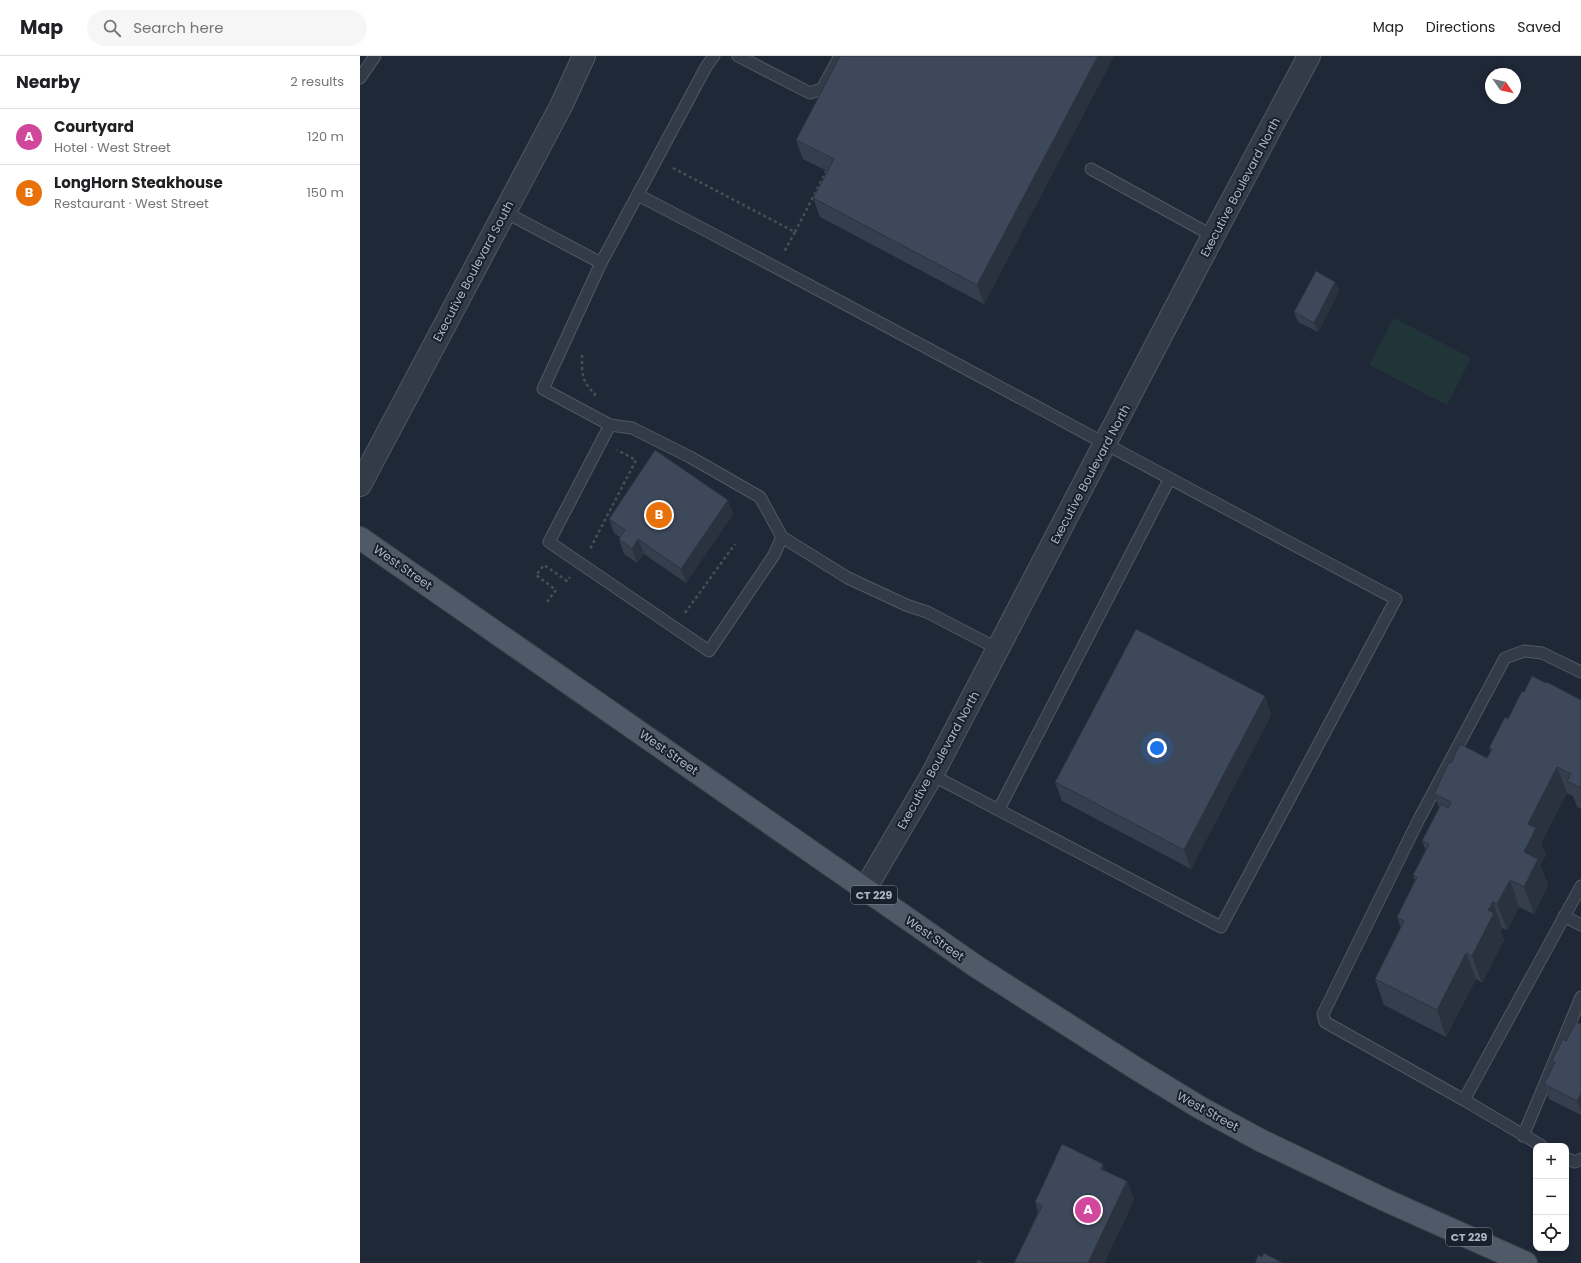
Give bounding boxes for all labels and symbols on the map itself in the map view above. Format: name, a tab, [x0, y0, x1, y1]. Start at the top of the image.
north arrow	[1485, 68, 1521, 104]
street label: Executive Boulevard North	[1196, 114, 1284, 260]
street label: Executive Boulevard South	[429, 198, 517, 344]
street label: Executive Boulevard North	[1046, 401, 1134, 547]
pin: B	[646, 500, 672, 530]
street label: West Street	[370, 540, 436, 594]
street label: Executive Boulevard North	[893, 688, 983, 832]
street label: West Street	[636, 725, 702, 779]
your location	[1147, 738, 1167, 758]
road number: CT 229	[851, 886, 897, 904]
street label: West Street	[902, 911, 968, 965]
street label: West Street	[1174, 1087, 1242, 1135]
pin: A	[1075, 1195, 1101, 1225]
road number: CT 229	[1446, 1228, 1492, 1246]

